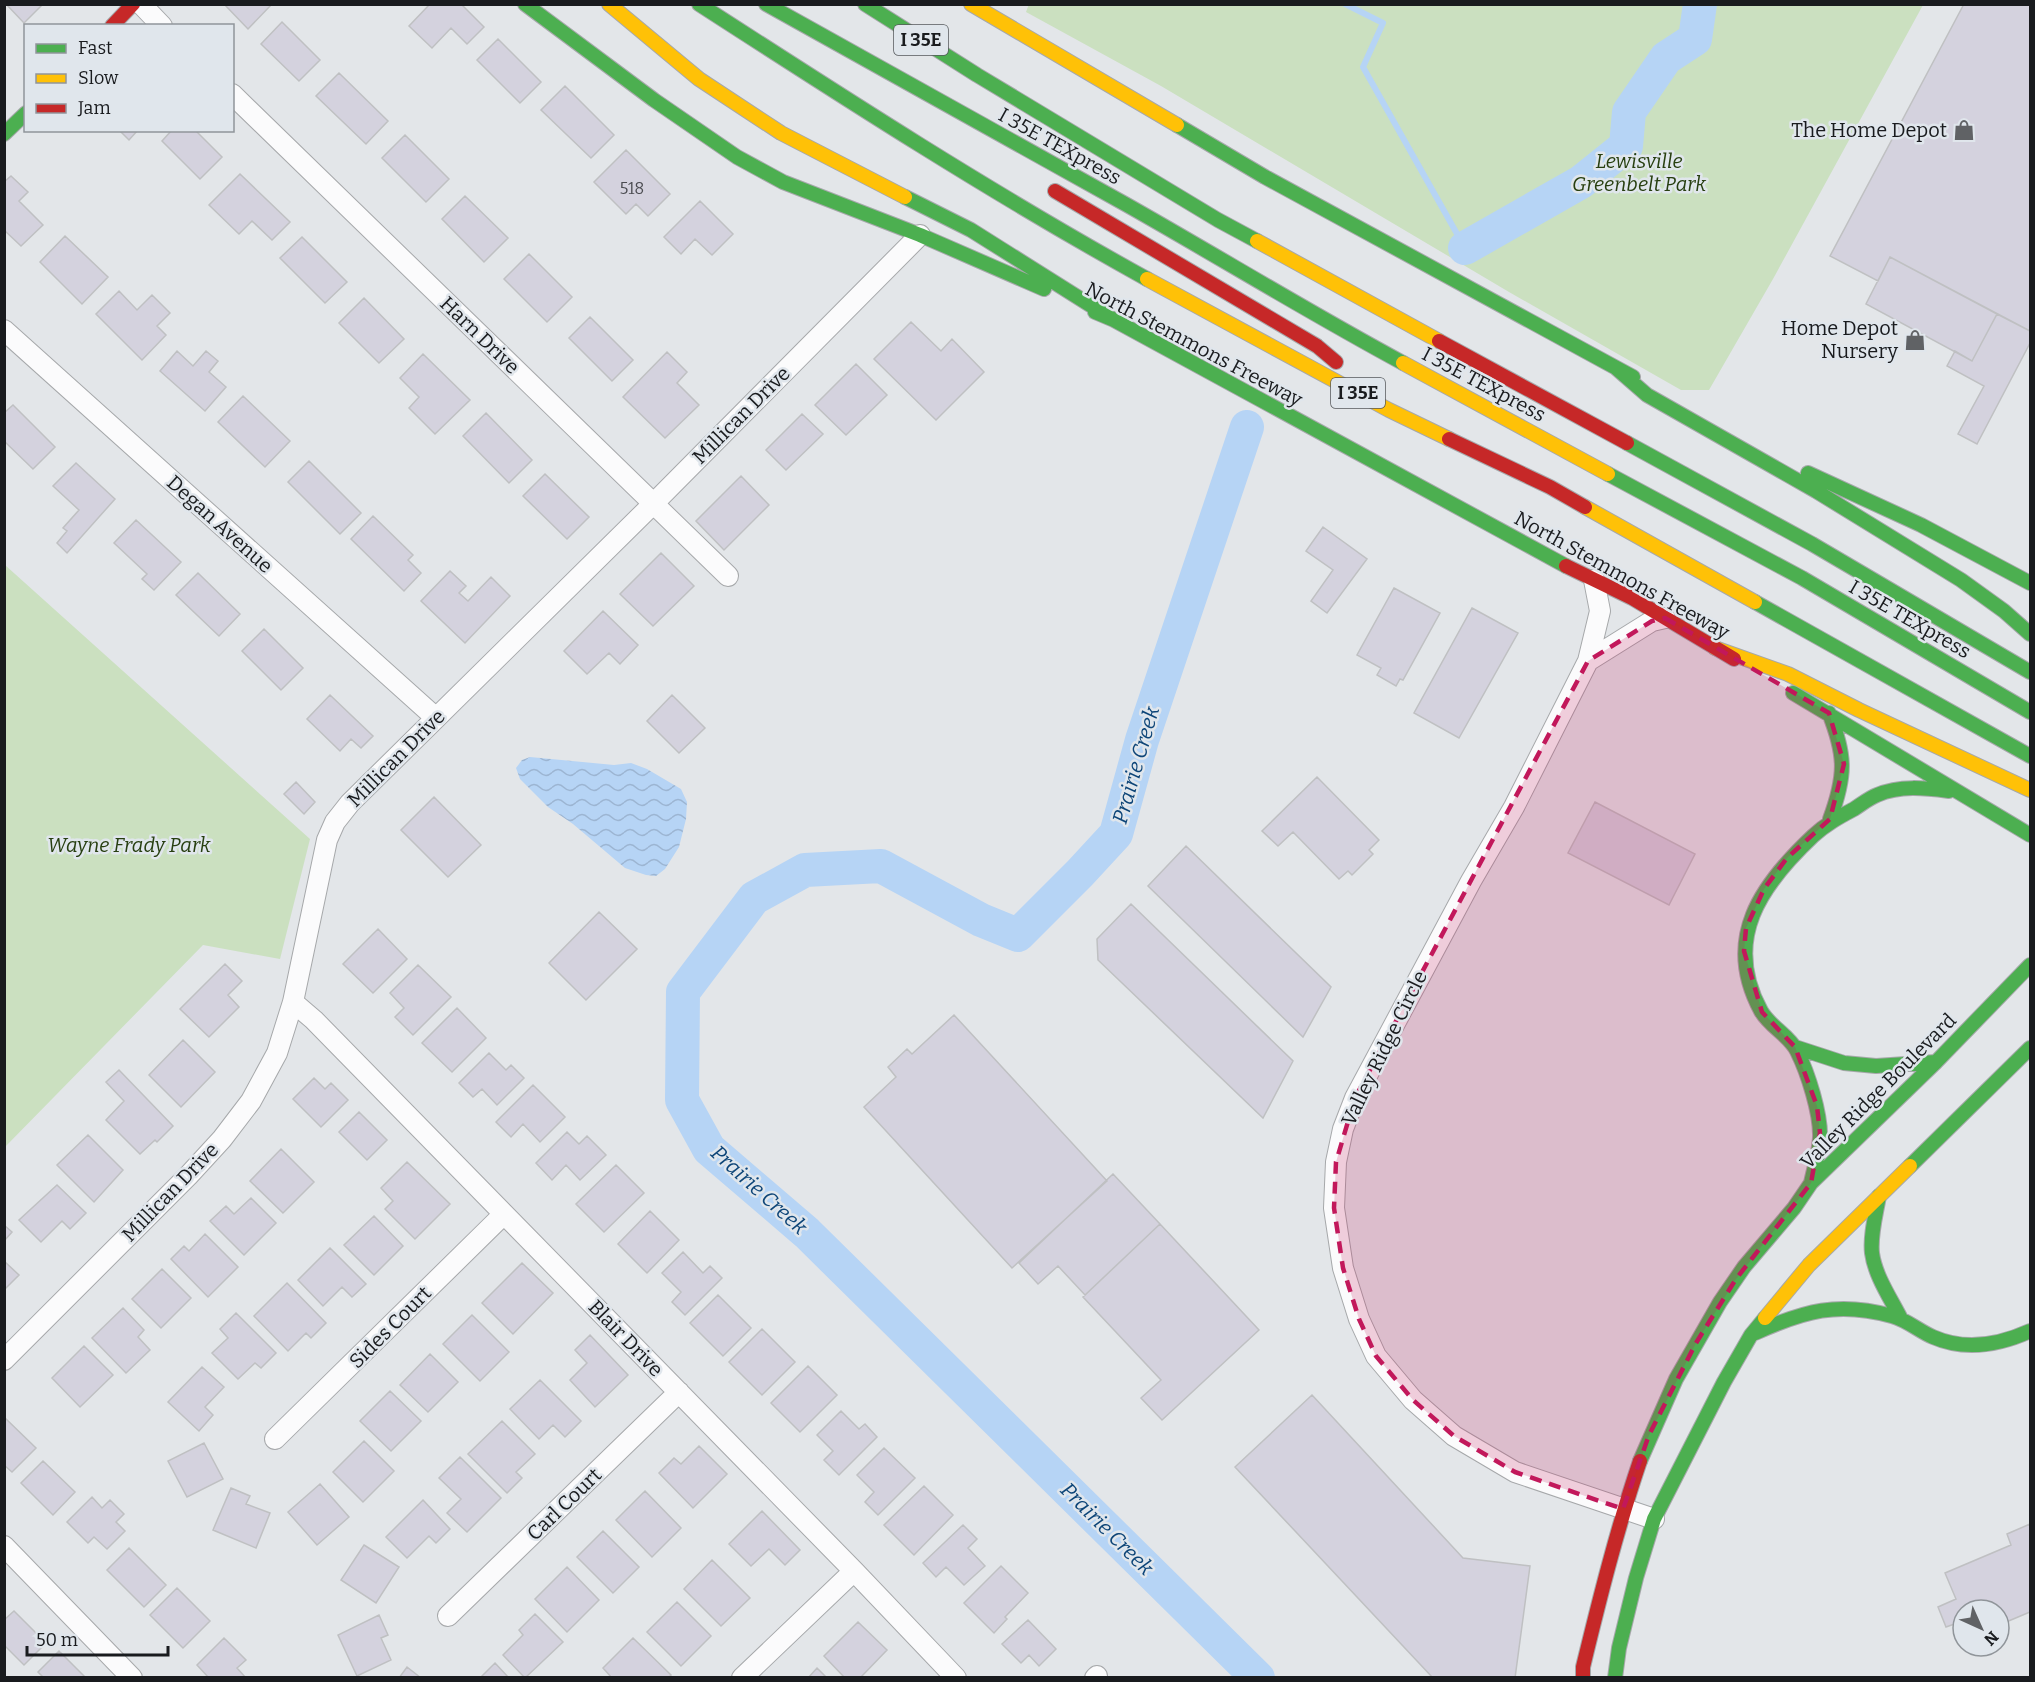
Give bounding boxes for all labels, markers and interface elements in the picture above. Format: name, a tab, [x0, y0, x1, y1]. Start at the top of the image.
legend	[24, 24, 234, 132]
road number: I 35E	[894, 25, 948, 55]
text: Fast	[78, 37, 113, 59]
text: Slow	[78, 67, 119, 89]
text: Jam	[77, 97, 111, 119]
street label: I 35E TEXpress	[995, 102, 1125, 190]
place label: The Home Depot	[1791, 118, 1947, 142]
shop icon: The Home Depot	[1952, 118, 1976, 142]
park label: Lewisville Greenbelt Park	[1572, 149, 1706, 196]
house number: 518	[620, 179, 644, 198]
street label: North Stemmons Freeway	[1081, 277, 1307, 412]
street label: Harn Drive	[435, 291, 525, 379]
place label: Home Depot Nursery	[1781, 316, 1898, 363]
shop icon: Home Depot Nursery	[1903, 328, 1927, 352]
street label: I 35E TEXpress	[1418, 341, 1550, 427]
street label: Millican Drive	[687, 361, 795, 469]
road number: I 35E	[1331, 378, 1385, 408]
street label: Degan Avenue	[162, 470, 278, 578]
street label: North Stemmons Freeway	[1510, 506, 1734, 644]
street label: I 35E TEXpress	[1845, 575, 1975, 663]
water label: Prairie Creek	[1107, 703, 1165, 827]
street label: Millican Drive	[342, 704, 450, 812]
park label: Wayne Frady Park	[47, 833, 211, 857]
street label: Valley Ridge Circle	[1336, 967, 1432, 1129]
street label: Valley Ridge Boulevard	[1795, 1008, 1961, 1174]
street label: Millican Drive	[117, 1138, 223, 1246]
water label: Prairie Creek	[705, 1140, 813, 1240]
street label: Sides Court	[344, 1281, 436, 1373]
street label: Blair Drive	[584, 1295, 668, 1381]
street label: Carl Court	[522, 1463, 606, 1545]
water label: Prairie Creek	[1055, 1477, 1159, 1581]
north arrow	[1951, 1598, 2011, 1658]
scale bar	[27, 1619, 168, 1657]
text: N	[1980, 1627, 2002, 1649]
text: 50 m	[36, 1629, 78, 1651]

